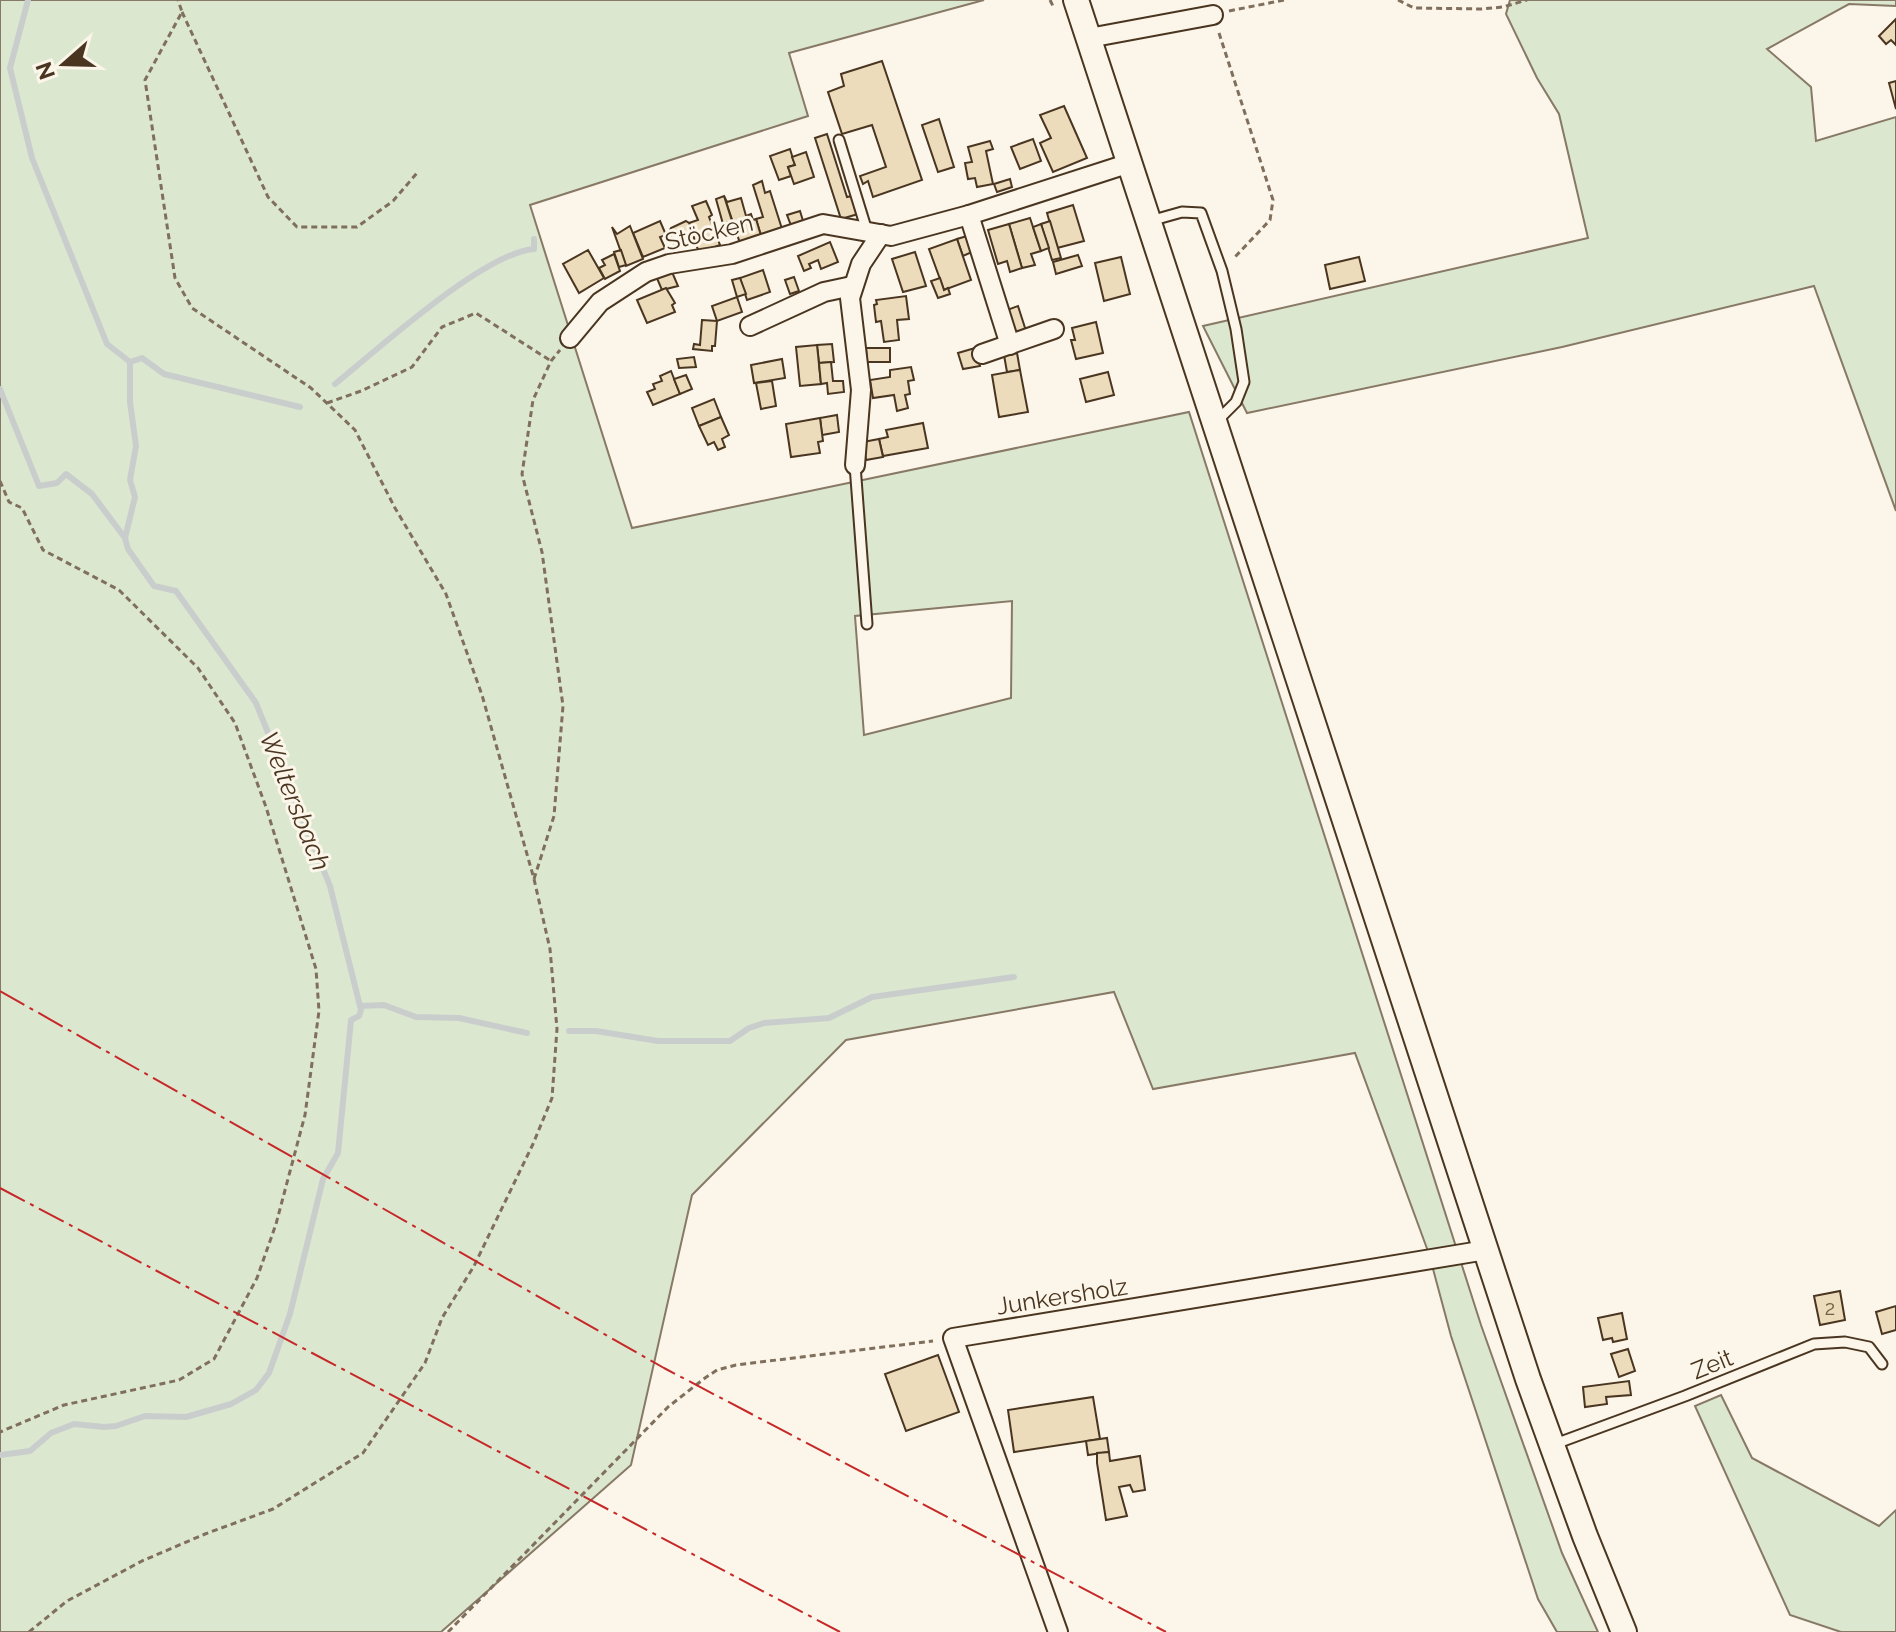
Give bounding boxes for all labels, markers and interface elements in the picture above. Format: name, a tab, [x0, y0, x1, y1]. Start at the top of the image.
north arrow	[24, 24, 104, 104]
text: N	[30, 59, 60, 83]
street label: Stöcken	[662, 208, 756, 256]
water label: Weltersbach	[253, 727, 337, 875]
street label: Junkersholz	[994, 1271, 1130, 1321]
house number: 2	[1825, 1296, 1835, 1320]
street label: Zeit	[1687, 1343, 1737, 1385]

